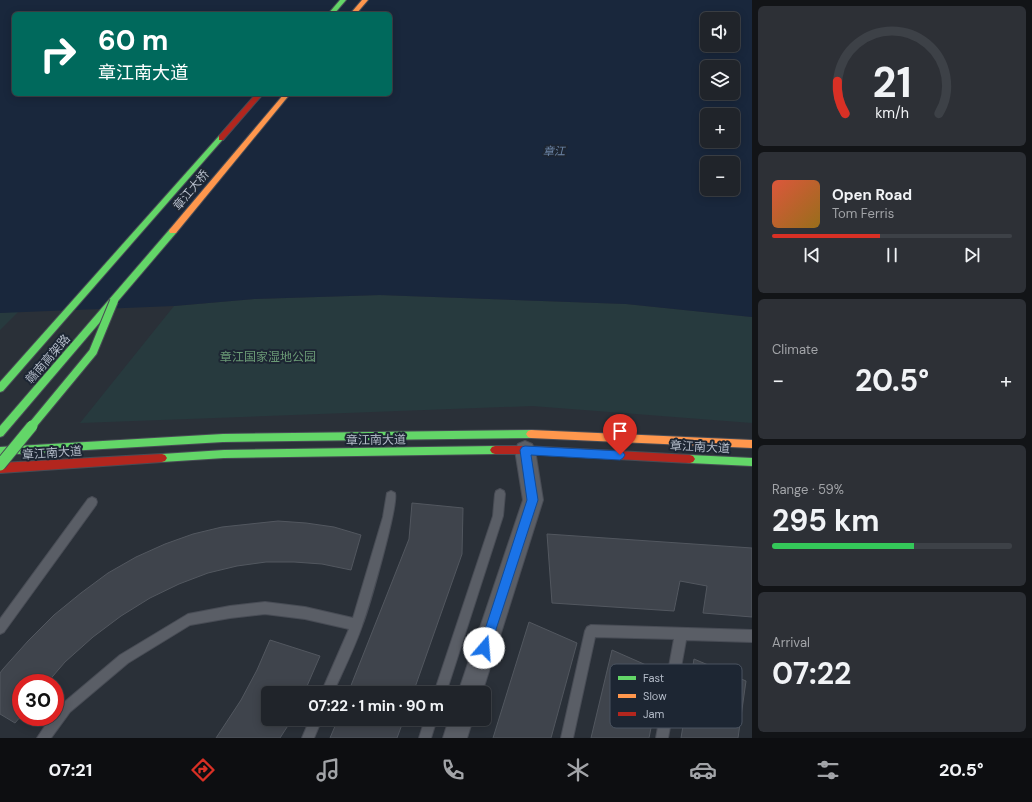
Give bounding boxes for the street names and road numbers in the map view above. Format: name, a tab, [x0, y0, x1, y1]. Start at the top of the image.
street label: 章江大桥	[169, 166, 213, 214]
street label: 赣南高架路	[22, 331, 74, 387]
street label: 章江南大道	[346, 431, 406, 449]
street label: 章江南大道	[670, 437, 730, 457]
street label: 章江南大道	[22, 443, 82, 463]

